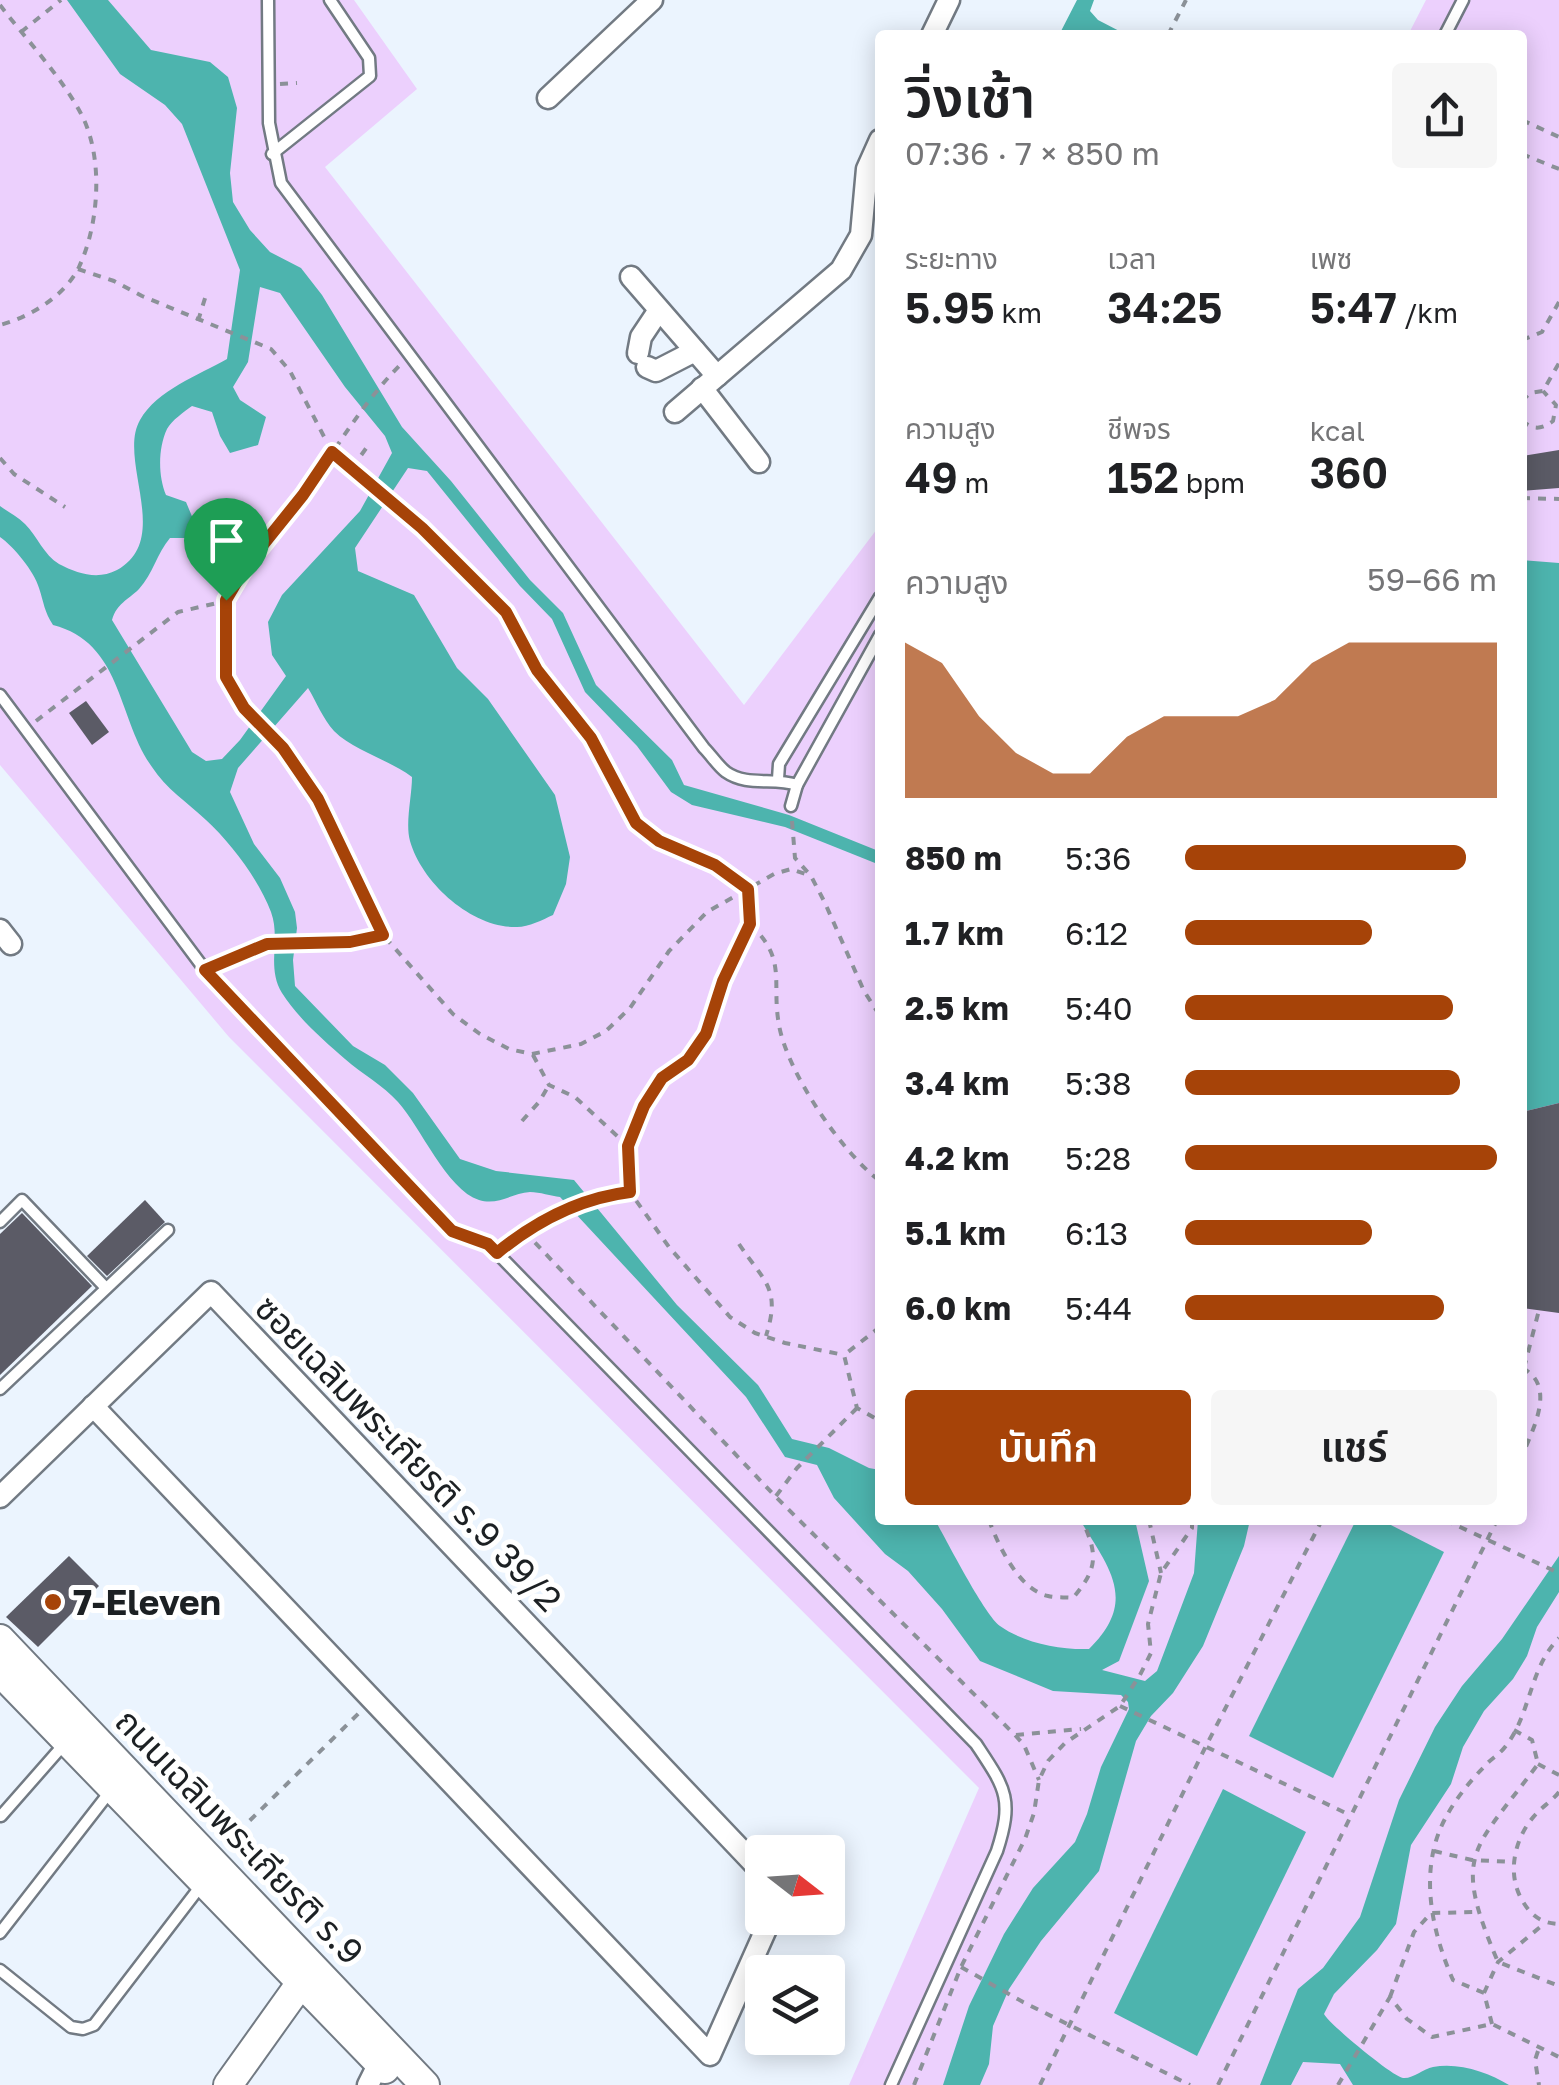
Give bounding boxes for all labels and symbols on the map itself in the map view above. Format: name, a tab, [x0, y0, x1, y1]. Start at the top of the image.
pin	[184, 498, 269, 601]
street label: ซอยเฉลิมพระเกียรติ ร.9 39/2	[247, 1286, 571, 1620]
place label: 7-Eleven	[73, 1581, 221, 1623]
marker: 7-Eleven	[42, 1591, 64, 1613]
street label: ถนนเฉลิมพระเกียรติ ร.9	[107, 1700, 373, 1972]
north arrow	[745, 1835, 845, 1935]

